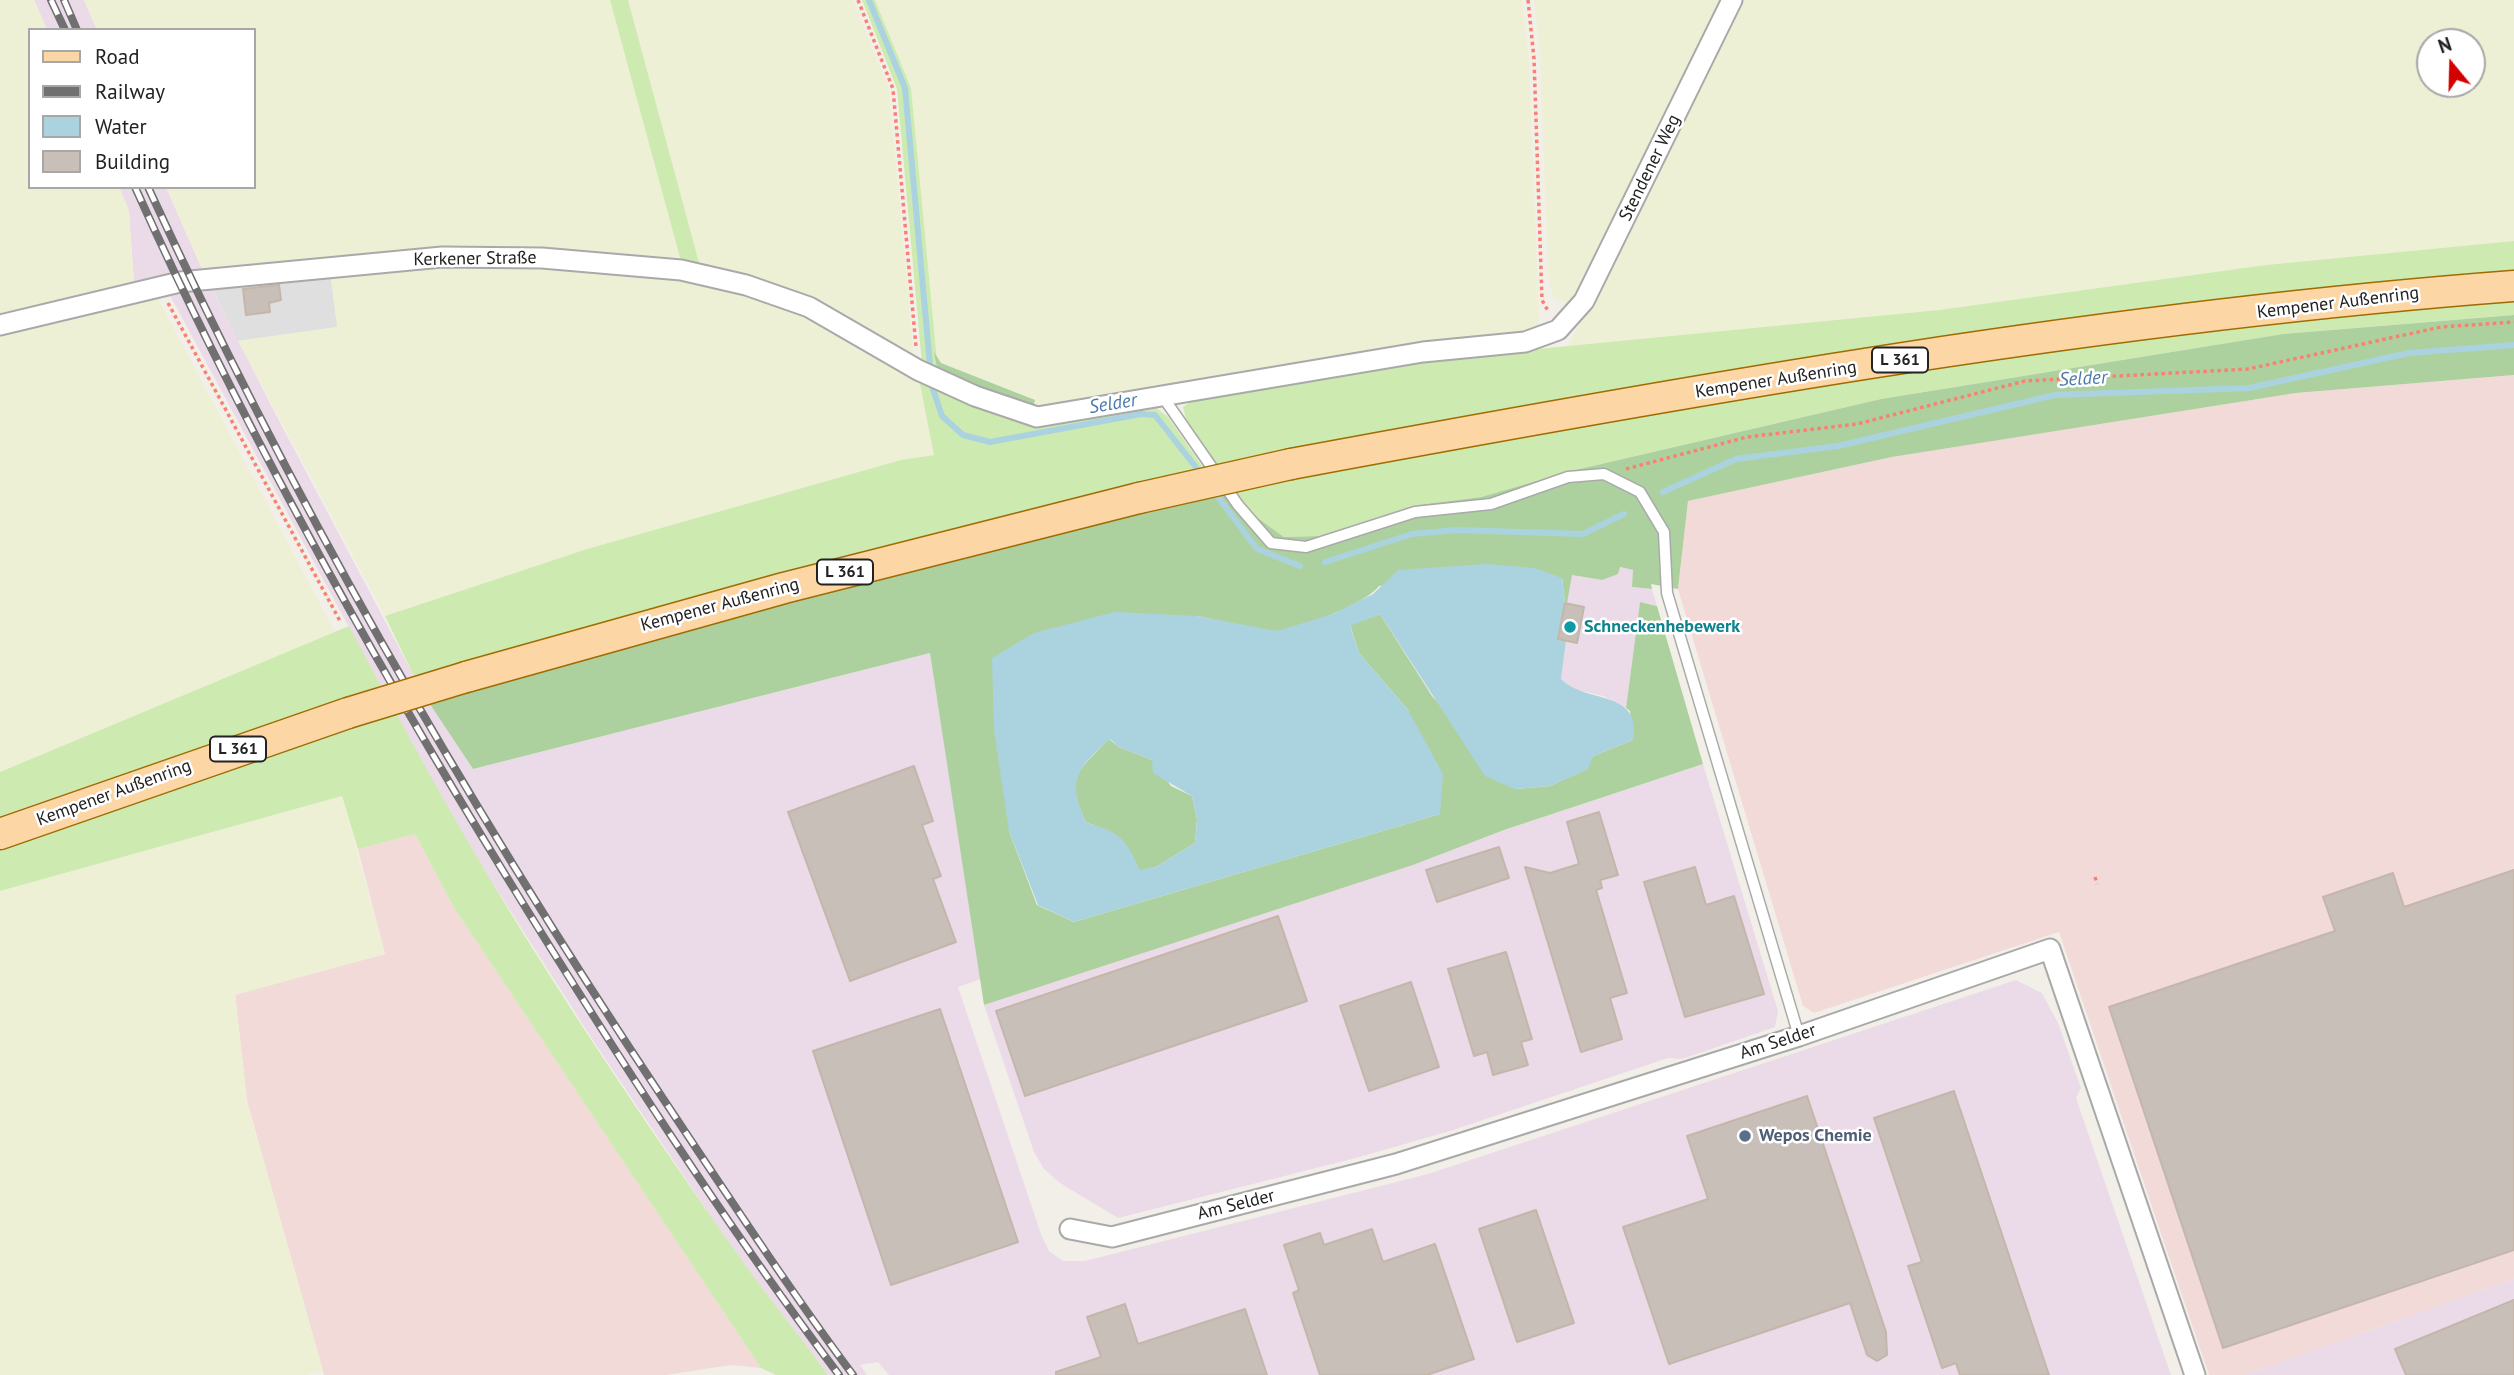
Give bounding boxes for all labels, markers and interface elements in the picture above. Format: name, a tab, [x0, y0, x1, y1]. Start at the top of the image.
legend	[28, 28, 256, 189]
north arrow	[2416, 28, 2486, 98]
text: N	[2435, 32, 2455, 58]
text: Road	[95, 43, 139, 70]
text: Railway	[95, 78, 165, 105]
street label: Stendener Weg	[1615, 111, 1685, 225]
text: Water	[95, 113, 147, 140]
text: Building	[95, 148, 170, 175]
street label: Kerkener Straße	[413, 247, 537, 271]
street label: Kempener Außenring	[2256, 282, 2420, 324]
road number: L 361	[1872, 348, 1928, 372]
street label: Kempener Außenring	[1694, 357, 1858, 403]
water label: Selder	[2058, 366, 2108, 392]
water label: Selder	[1087, 389, 1139, 419]
road number: L 361	[817, 559, 873, 584]
street label: Kempener Außenring	[638, 573, 802, 637]
place label: Schneckenhebewerk	[1584, 616, 1740, 638]
marker: Schneckenhebewerk	[1562, 619, 1578, 635]
road number: L 361	[210, 736, 266, 762]
street label: Kempener Außenring	[34, 755, 194, 831]
street label: Am Selder	[1737, 1020, 1819, 1064]
place label: Wepos Chemie	[1759, 1125, 1872, 1147]
marker: Wepos Chemie	[1737, 1128, 1753, 1144]
street label: Am Selder	[1195, 1185, 1277, 1225]

